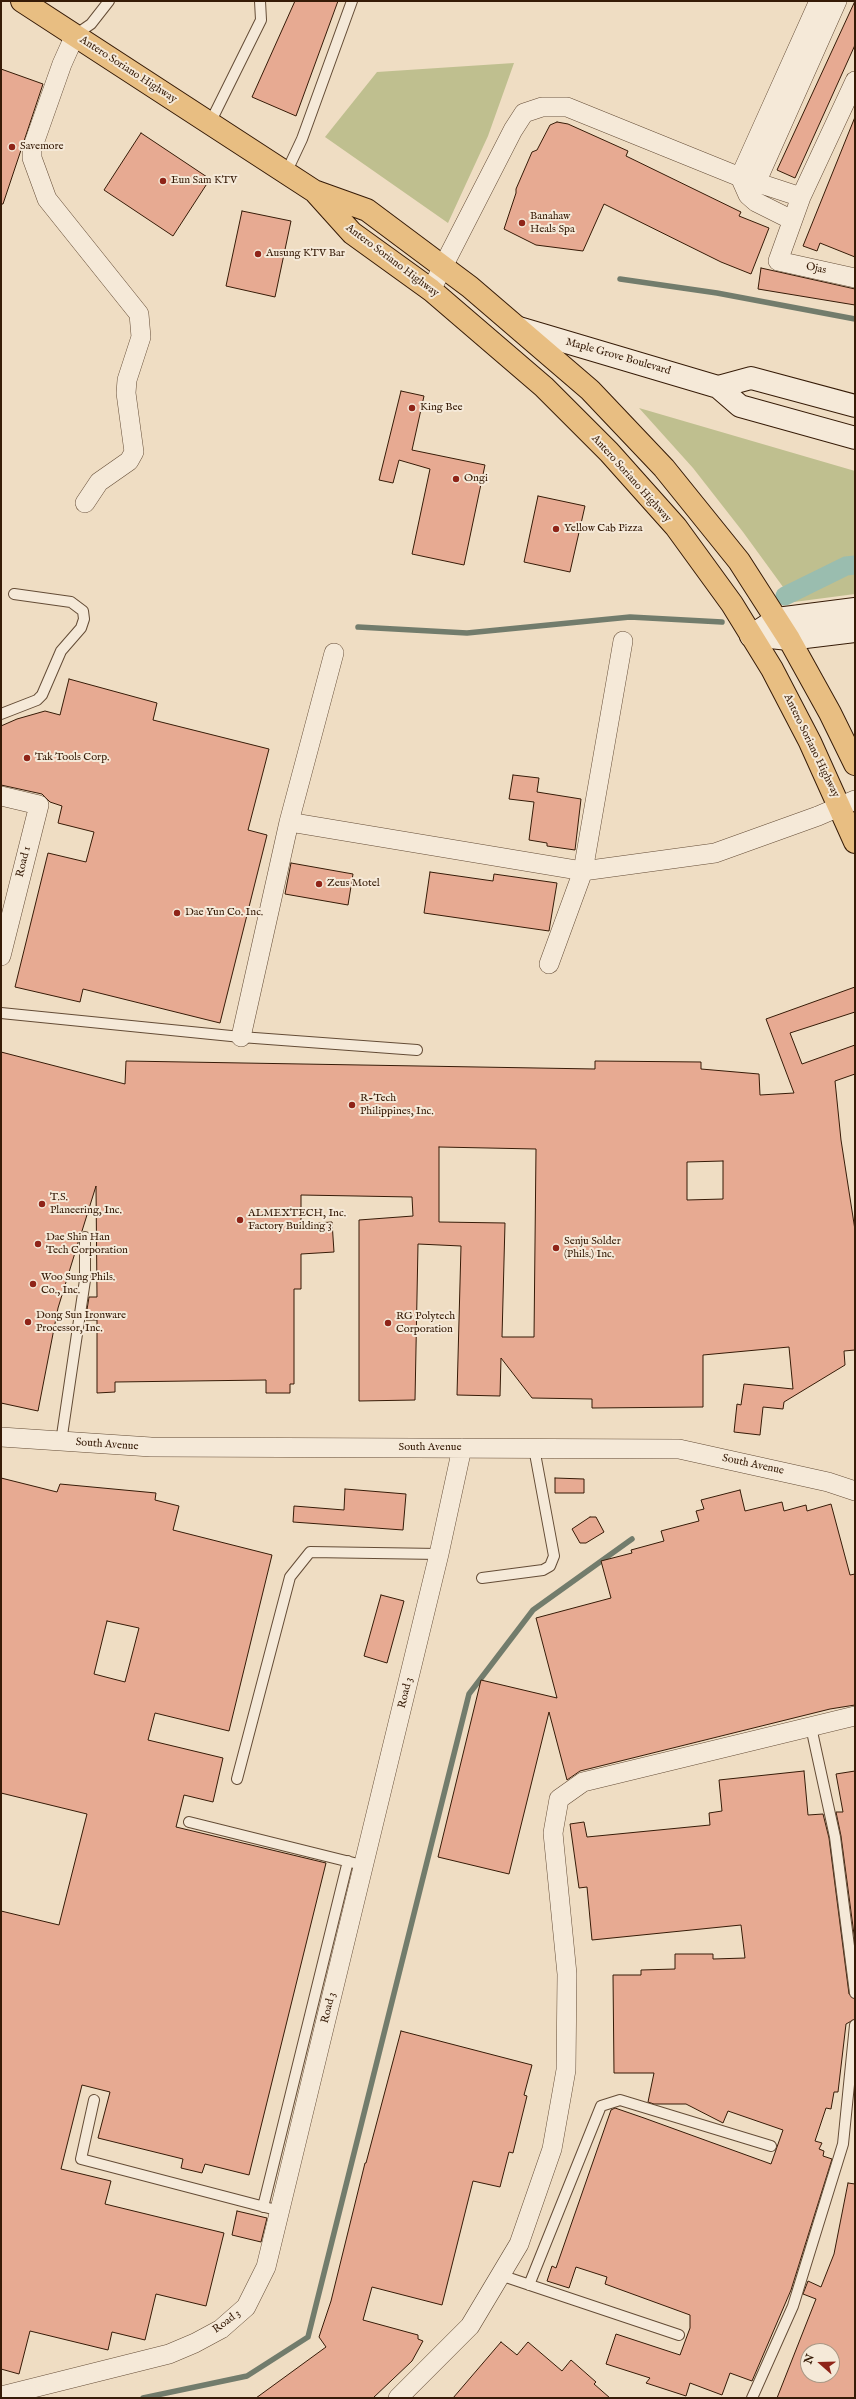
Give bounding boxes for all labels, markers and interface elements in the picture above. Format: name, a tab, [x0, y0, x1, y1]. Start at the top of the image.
street label: Antero Soriano Highway	[77, 34, 179, 106]
place label: Savemore	[20, 140, 64, 154]
marker: Savemore	[7, 142, 17, 152]
place label: Eun Sam KTV	[171, 174, 237, 188]
marker: Eun Sam KTV	[158, 176, 168, 186]
place label: Banahaw Heals Spa	[530, 210, 575, 236]
marker: Banahaw Heals Spa	[517, 218, 527, 228]
street label: Antero Soriano Highway	[343, 222, 441, 300]
place label: Ausung KTV Bar	[266, 247, 345, 261]
marker: Ausung KTV Bar	[253, 249, 263, 259]
street label: Ojas	[805, 260, 827, 278]
street label: Maple Grove Boulevard	[564, 336, 672, 378]
place label: King Bee	[420, 401, 463, 415]
marker: King Bee	[407, 403, 417, 413]
street label: Antero Soriano Highway	[588, 433, 674, 525]
place label: Ongi	[464, 472, 488, 486]
marker: Ongi	[451, 474, 461, 484]
place label: Yellow Cab Pizza	[564, 522, 642, 536]
marker: Yellow Cab Pizza	[551, 524, 561, 534]
street label: Antero Soriano Highway	[780, 692, 842, 800]
place label: Tak Tools Corp.	[35, 751, 109, 765]
marker: Tak Tools Corp.	[22, 753, 32, 763]
street label: Road 1	[14, 845, 34, 879]
place label: Zeus Motel	[327, 877, 380, 891]
marker: Zeus Motel	[314, 879, 324, 889]
place label: Dae Yun Co. Inc.	[185, 906, 263, 920]
marker: Dae Yun Co. Inc.	[172, 908, 182, 918]
place label: R-Tech Philippines, Inc.	[360, 1092, 434, 1118]
marker: R-Tech Philippines, Inc.	[347, 1100, 357, 1110]
place label: T.S. Planeering, Inc.	[50, 1191, 122, 1217]
marker: T.S. Planeering, Inc.	[37, 1199, 47, 1209]
place label: ALMEXTECH, Inc. Factory Building 3	[248, 1207, 346, 1233]
marker: ALMEXTECH, Inc. Factory Building 3	[235, 1215, 245, 1225]
place label: Dae Shin Han Tech Corporation	[46, 1231, 128, 1257]
place label: Senju Solder (Phils.) Inc.	[564, 1235, 621, 1261]
marker: Dae Shin Han Tech Corporation	[33, 1239, 43, 1249]
marker: Senju Solder (Phils.) Inc.	[551, 1243, 561, 1253]
place label: Woo Sung Phils. Co., Inc.	[41, 1271, 115, 1297]
marker: Woo Sung Phils. Co., Inc.	[28, 1279, 38, 1289]
place label: Dong Sun Ironware Processor, Inc.	[36, 1309, 126, 1335]
place label: RG Polytech Corporation	[396, 1310, 455, 1336]
marker: Dong Sun Ironware Processor, Inc.	[23, 1317, 33, 1327]
marker: RG Polytech Corporation	[383, 1318, 393, 1328]
street label: South Avenue	[75, 1436, 139, 1454]
street label: South Avenue	[399, 1441, 461, 1455]
street label: South Avenue	[721, 1452, 785, 1478]
street label: Road 3	[396, 1676, 416, 1710]
street label: Road 3	[319, 1991, 339, 2025]
street label: Road 3	[211, 2307, 243, 2337]
north arrow	[800, 2343, 840, 2383]
text: N	[801, 2352, 818, 2366]

